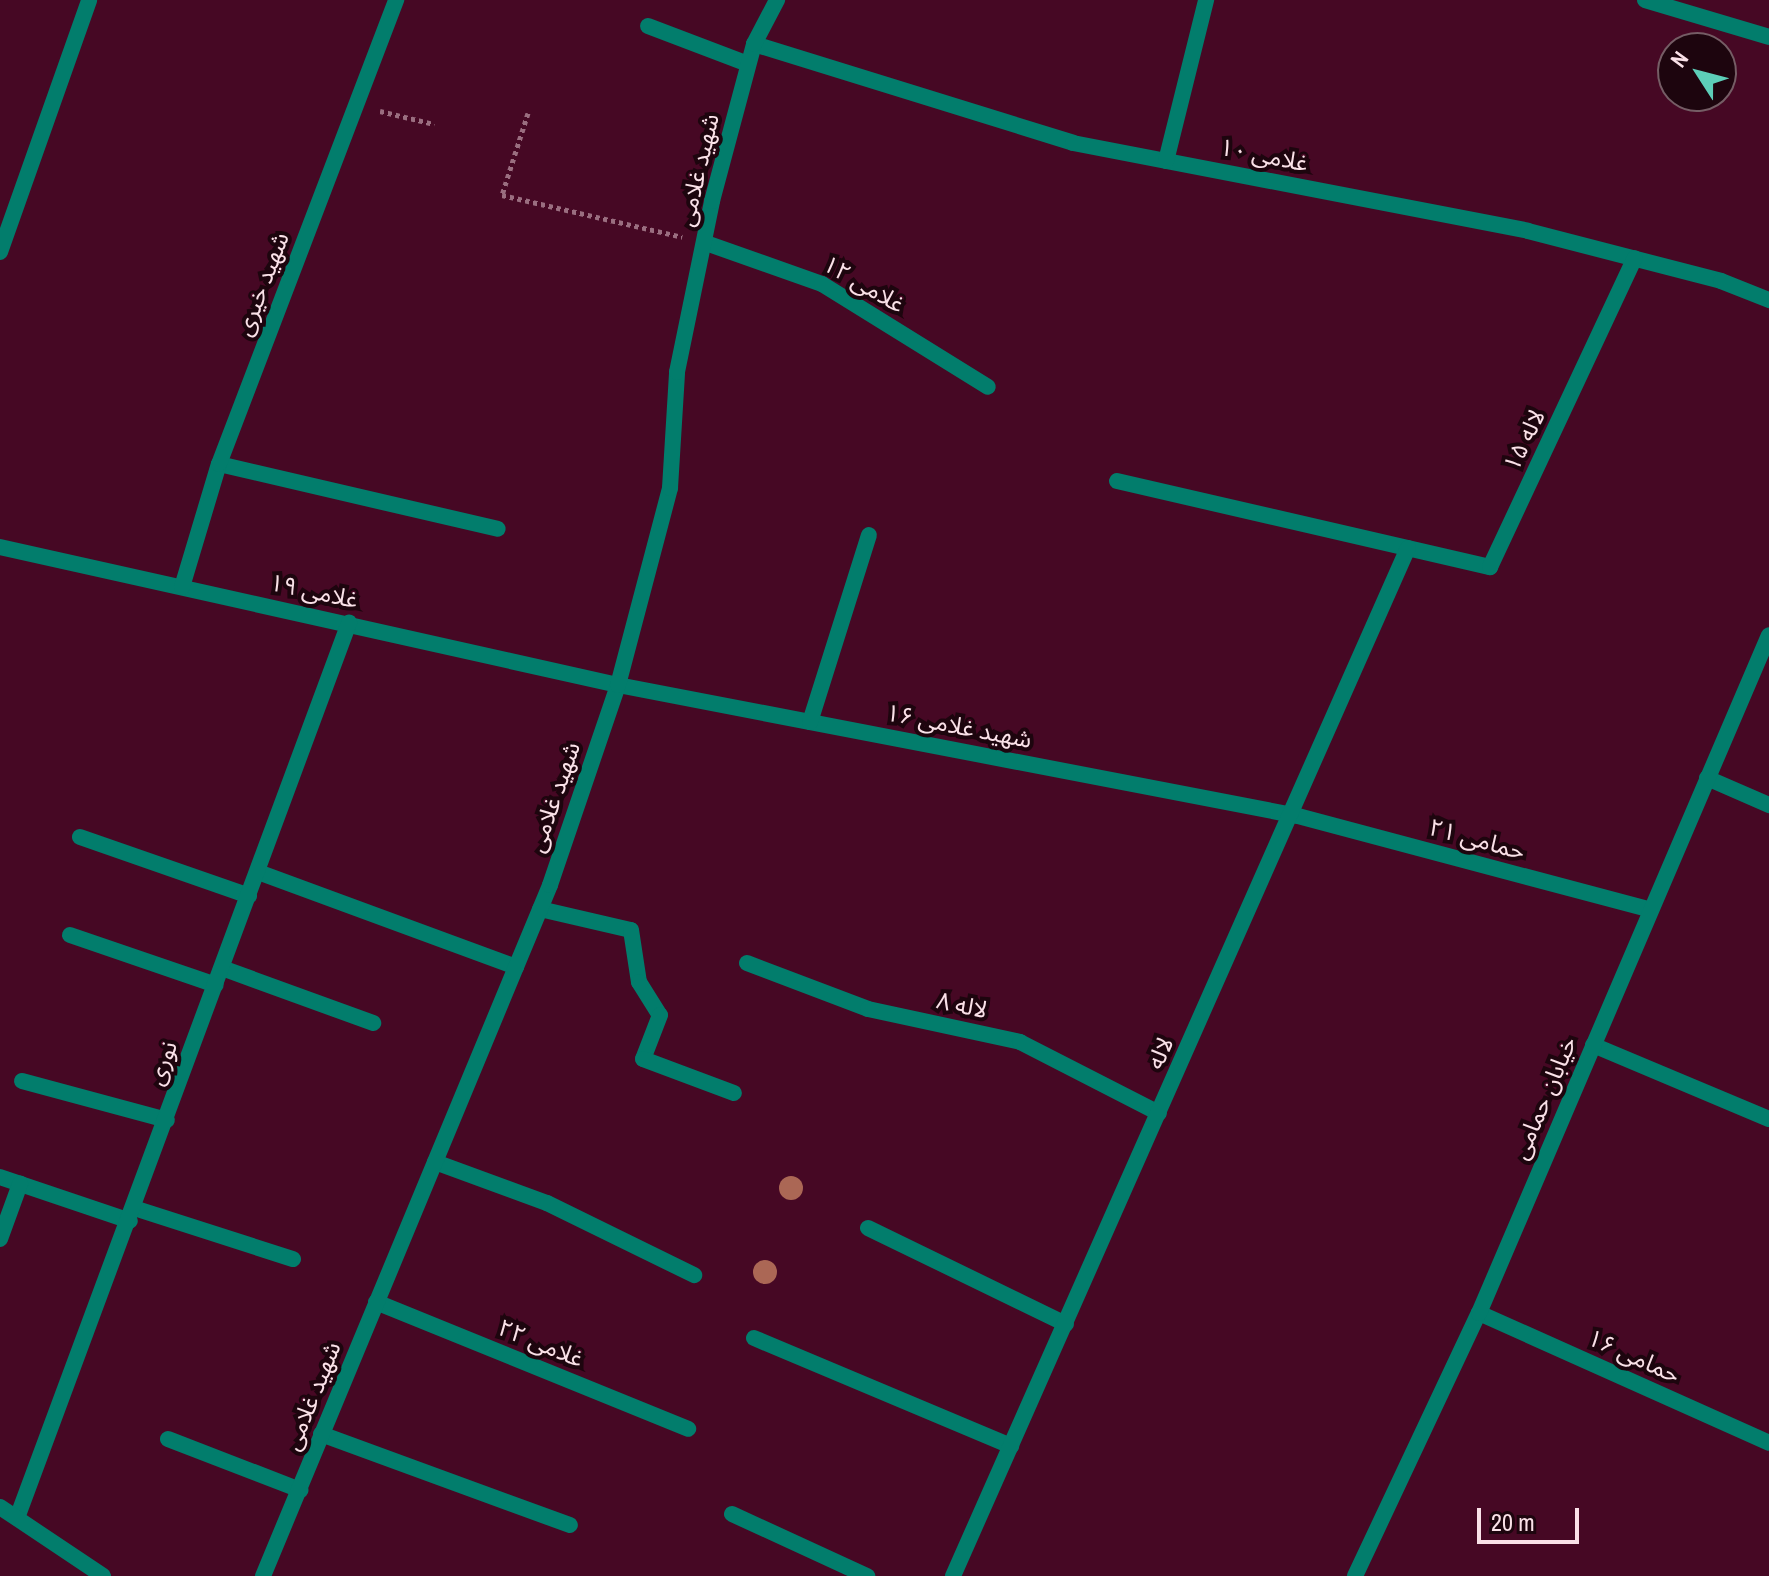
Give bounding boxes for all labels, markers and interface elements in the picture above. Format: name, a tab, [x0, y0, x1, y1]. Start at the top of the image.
north arrow	[1657, 32, 1737, 112]
text: N	[1663, 45, 1695, 73]
street label: شهید غلامی	[671, 111, 725, 229]
street label: غلامی ۱۰	[1217, 132, 1311, 178]
street label: شهید خیری	[229, 228, 295, 340]
street label: غلامی ۱۲	[818, 249, 910, 319]
street label: لاله ۱۵	[1497, 405, 1551, 475]
street label: غلامی ۱۹	[267, 568, 361, 614]
street label: شهید غلامی ۱۶	[884, 698, 1034, 754]
street label: شهید غلامی	[522, 738, 586, 856]
street label: حمامی ۲۱	[1426, 812, 1528, 866]
street label: لاله ۸	[934, 986, 990, 1024]
street label: خیابان حمامی	[1505, 1032, 1583, 1164]
street label: لاله	[1140, 1033, 1180, 1073]
street label: نوری	[141, 1037, 183, 1089]
street label: غلامی ۲۲	[494, 1313, 588, 1373]
street label: حمامی ۱۶	[1583, 1323, 1685, 1389]
street label: شهید غلامی	[277, 1337, 347, 1455]
scale bar	[1481, 1492, 1583, 1542]
text: 20 m	[1491, 1506, 1535, 1538]

